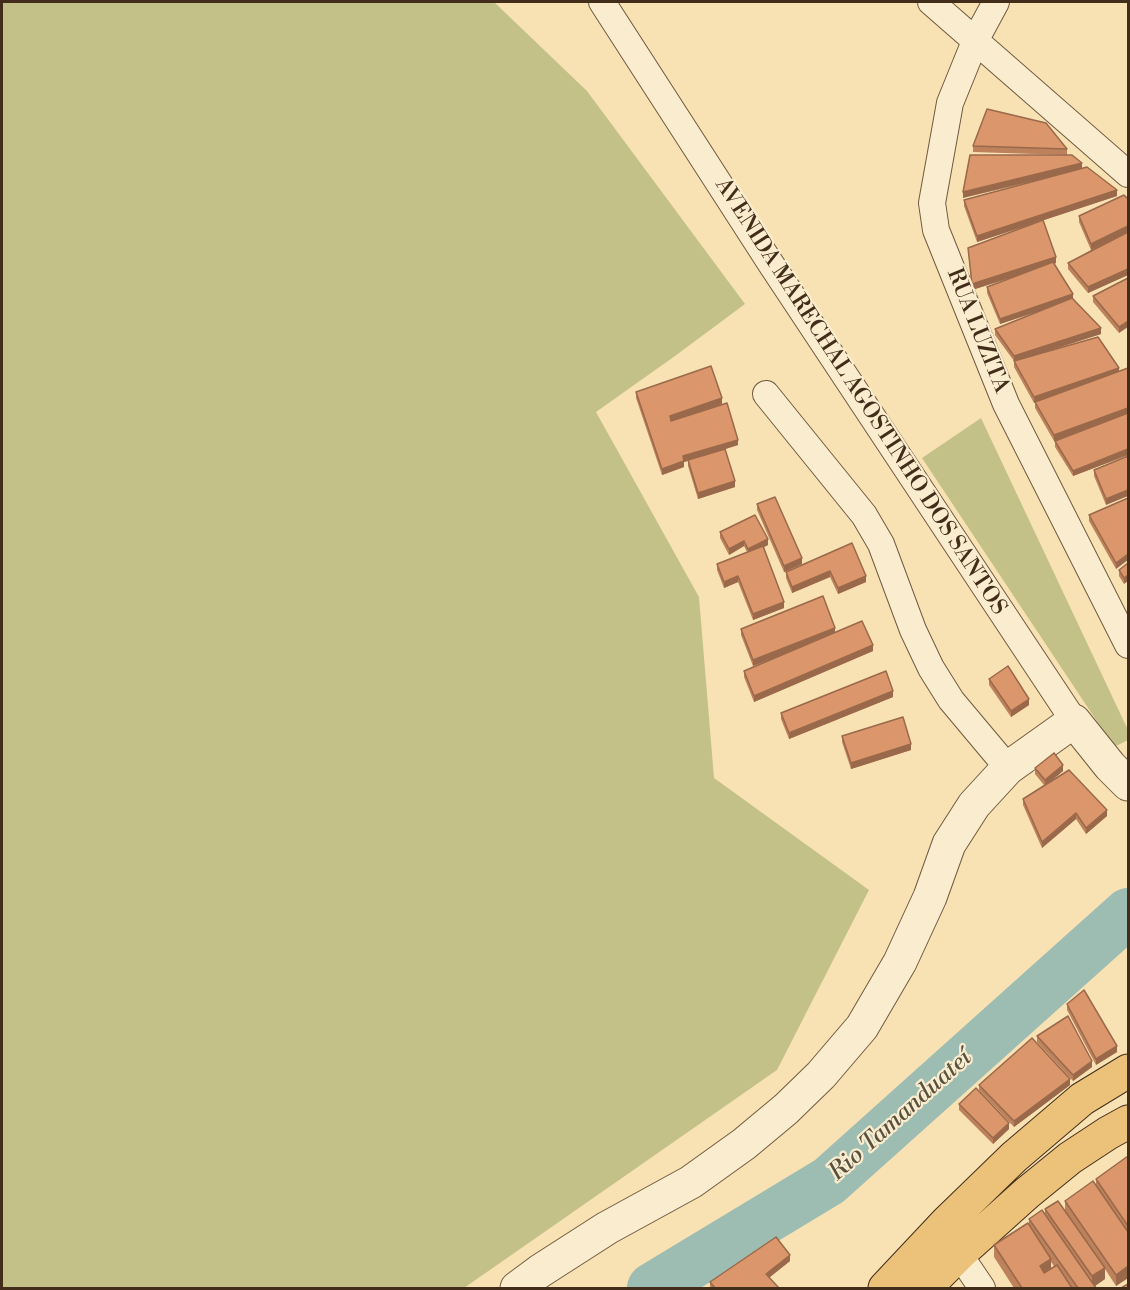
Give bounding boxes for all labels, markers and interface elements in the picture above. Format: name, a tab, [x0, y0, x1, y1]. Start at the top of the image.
street label: AVENIDA MARECHAL AGOSTINHO DOS SANTOS	[709, 174, 1011, 620]
street label: RUA LUZITA	[940, 265, 1014, 397]
water label: Rio Tamanduateí	[824, 1044, 978, 1188]

